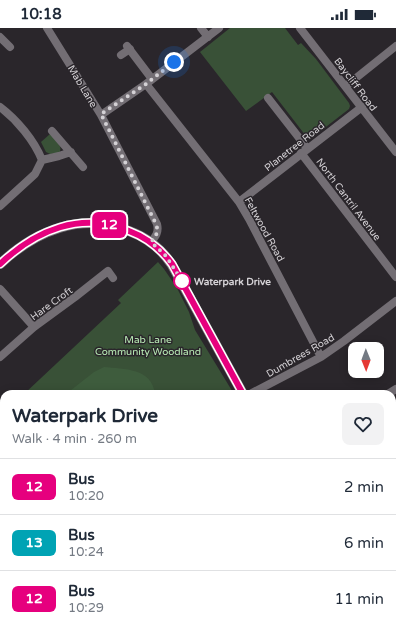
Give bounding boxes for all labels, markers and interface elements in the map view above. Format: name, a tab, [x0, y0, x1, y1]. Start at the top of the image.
text: 10:18	[20, 5, 62, 23]
your location	[164, 52, 184, 72]
street label: Baycliff Road	[331, 56, 379, 114]
street label: Mab Lane	[65, 63, 100, 110]
street label: Planetree Road	[262, 120, 327, 174]
street label: North Cantril Avenue	[313, 156, 383, 243]
street label: Feltwood Road	[242, 195, 287, 264]
line badge: 12	[91, 212, 127, 238]
text: 12	[100, 216, 118, 233]
marker: Waterpark Drive	[173, 272, 191, 290]
place label: Waterpark Drive	[194, 276, 271, 288]
street label: Hare Croft	[28, 284, 75, 323]
street label: Dumbrees Road	[264, 332, 337, 380]
park label: Mab Lane Community Woodland	[95, 334, 201, 358]
north arrow	[348, 342, 384, 378]
map controls	[348, 342, 384, 378]
button: heart	[342, 403, 384, 445]
text: Waterpark Drive	[12, 405, 158, 427]
text: Walk · 4 min · 260 m	[12, 431, 137, 447]
text: Bus	[68, 470, 95, 488]
text: 12	[25, 478, 43, 495]
text: 2 min	[344, 478, 384, 496]
text: 10:20	[68, 488, 104, 504]
text: Bus	[68, 526, 95, 544]
text: 13	[25, 534, 43, 551]
text: 6 min	[344, 534, 384, 552]
text: 10:24	[68, 544, 104, 560]
text: Bus	[68, 582, 95, 600]
text: 12	[25, 590, 43, 607]
text: 11 min	[335, 590, 384, 608]
text: 10:29	[68, 600, 104, 616]

